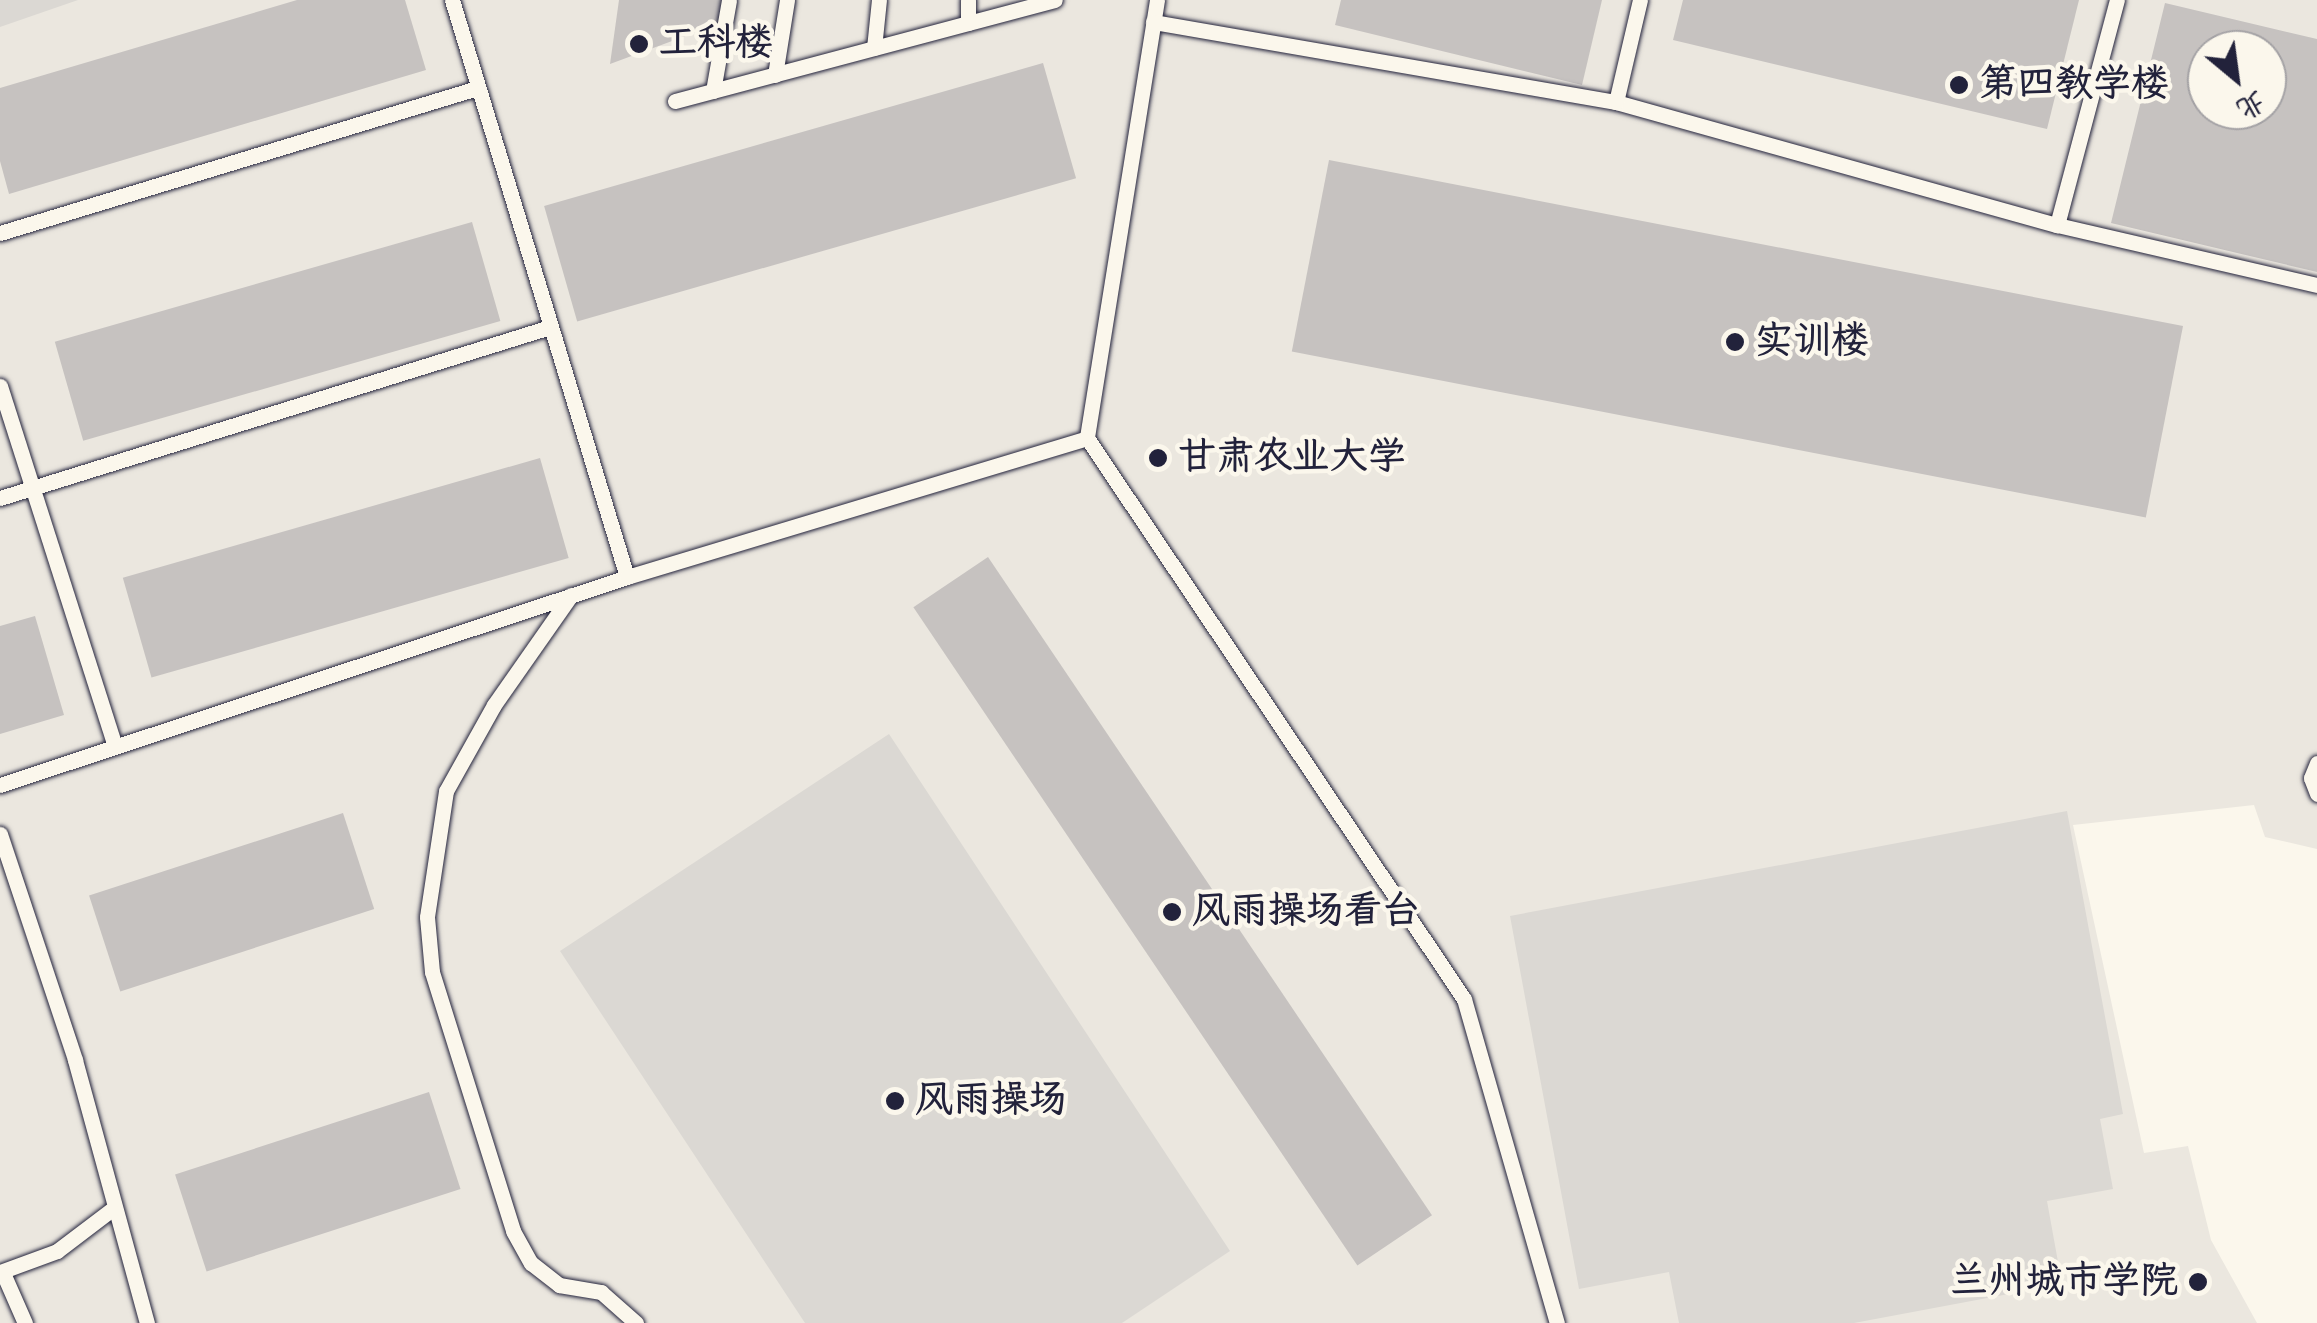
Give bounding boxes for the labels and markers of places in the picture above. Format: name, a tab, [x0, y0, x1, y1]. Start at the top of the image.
place label: 工科楼	[659, 21, 773, 67]
marker: 工科楼	[628, 33, 650, 55]
place label: 第四教学楼	[1979, 62, 2169, 108]
marker: 第四教学楼	[1948, 74, 1970, 96]
place label: 实训楼	[1755, 319, 1869, 365]
marker: 实训楼	[1724, 331, 1746, 353]
place label: 甘肃农业大学	[1178, 435, 1406, 481]
marker: 甘肃农业大学	[1147, 447, 1169, 469]
place label: 风雨操场看台	[1192, 889, 1420, 935]
marker: 风雨操场看台	[1161, 901, 1183, 923]
place label: 风雨操场	[915, 1078, 1067, 1124]
marker: 风雨操场	[884, 1090, 906, 1112]
place label: 兰州城市学院	[1950, 1259, 2178, 1305]
marker: 兰州城市学院	[2187, 1271, 2209, 1293]

